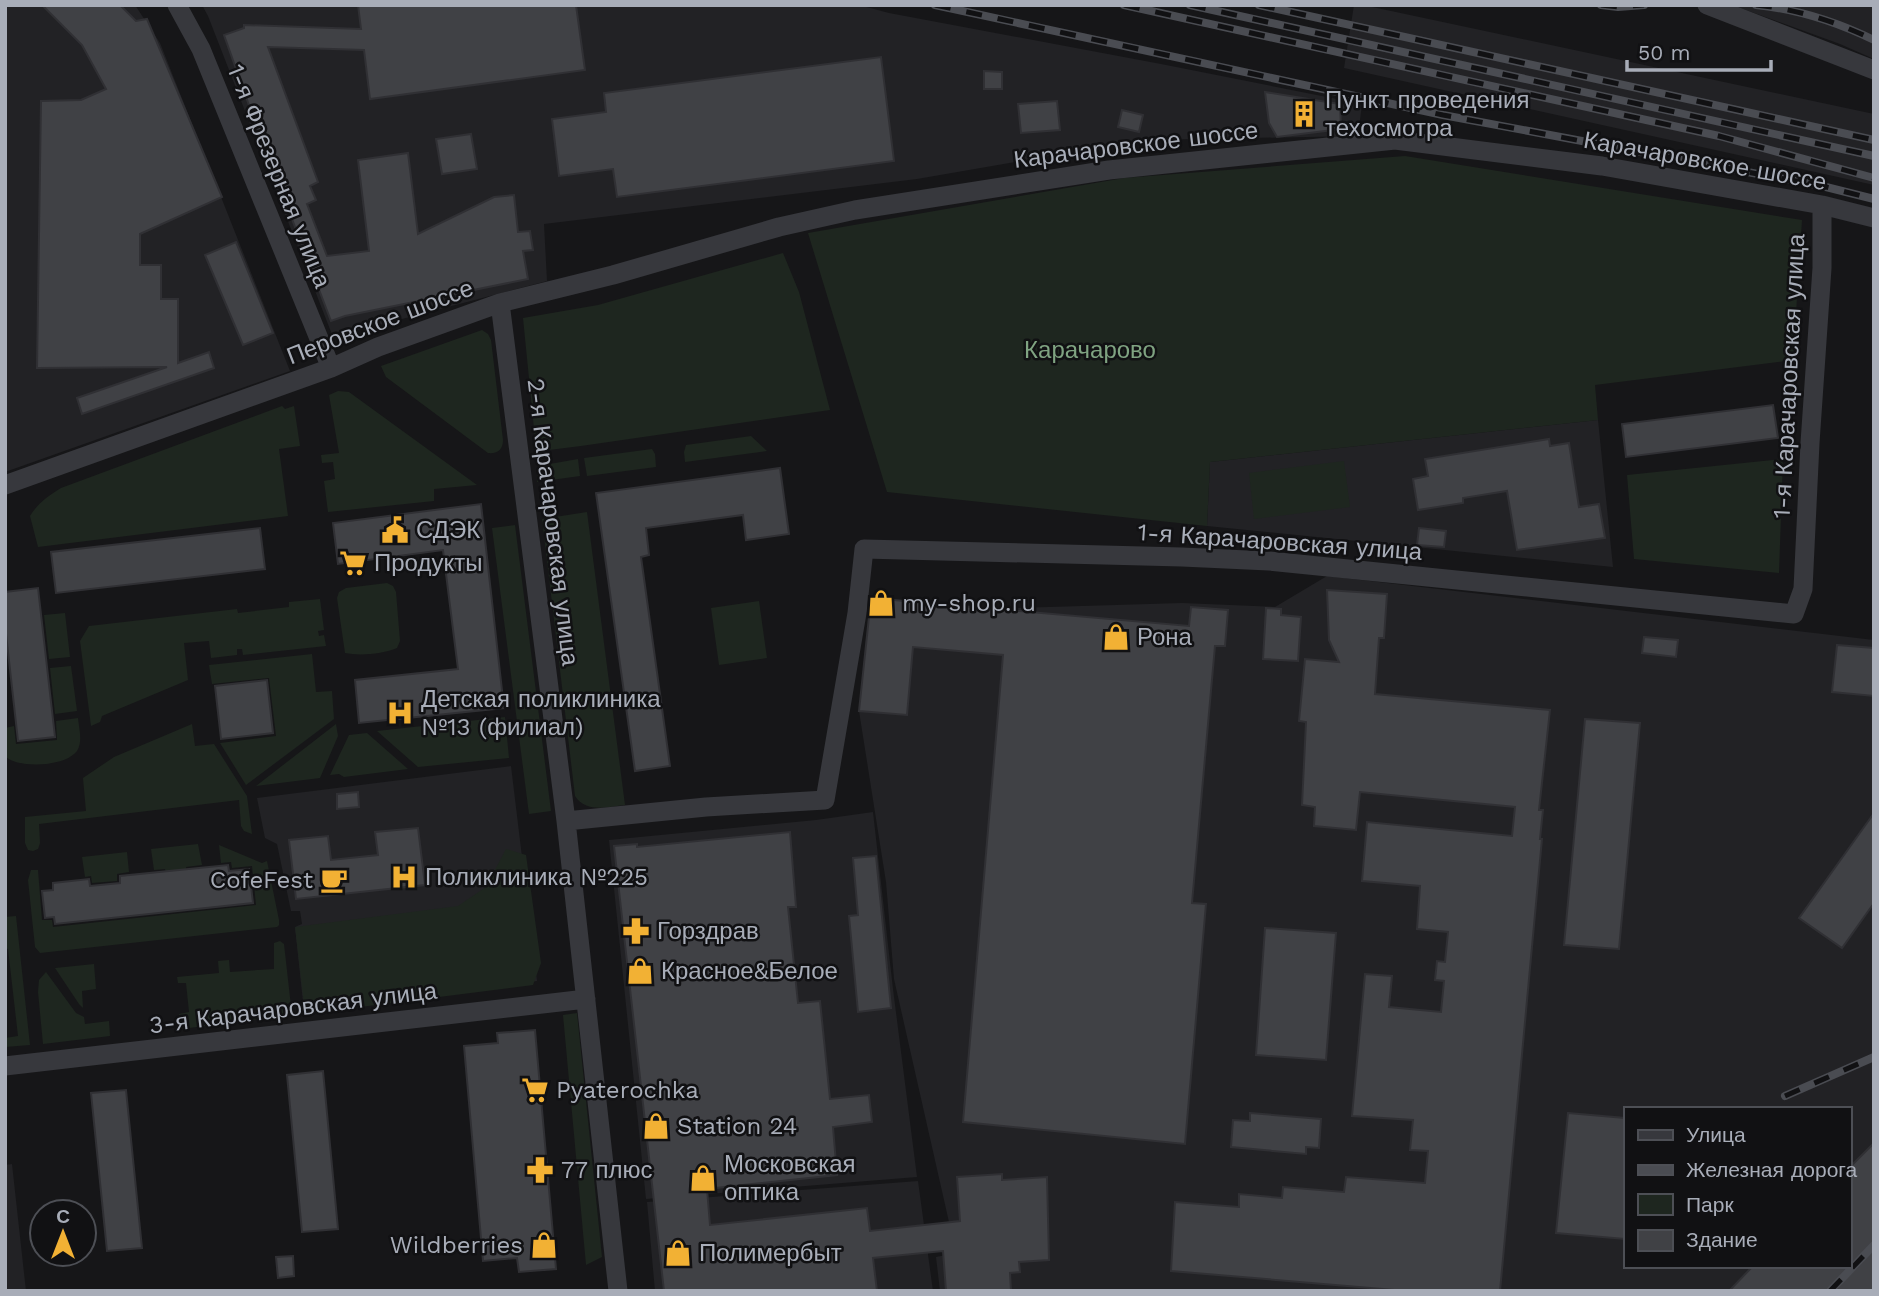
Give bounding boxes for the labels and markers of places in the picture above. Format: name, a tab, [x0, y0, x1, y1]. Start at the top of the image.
place label: Пункт проведения техосмотра	[1325, 86, 1529, 142]
building icon: Пункт проведения техосмотра	[1289, 99, 1319, 129]
public building icon: СДЭК	[380, 515, 410, 545]
place label: СДЭК	[416, 516, 480, 544]
supermarket icon: Продукты	[338, 548, 368, 578]
place label: Продукты	[374, 549, 482, 577]
shop icon: my-shop.ru	[866, 588, 896, 618]
place label: my-shop.ru	[902, 589, 1036, 617]
shop icon: Рона	[1101, 622, 1131, 652]
place label: Рона	[1137, 623, 1193, 651]
place label: Детская поликлиника №13 (филиал)	[421, 685, 661, 741]
hospital icon: Детская поликлиника №13 (филиал)	[385, 698, 415, 728]
hospital icon: Поликлиника №225	[389, 862, 419, 892]
place label: Поликлиника №225	[425, 863, 648, 891]
cafe icon: CofeFest	[319, 865, 349, 895]
place label: CofeFest	[210, 866, 313, 894]
pharmacy icon: Горздрав	[621, 916, 651, 946]
place label: Горздрав	[657, 917, 759, 945]
shop icon: Красное&Белое	[625, 956, 655, 986]
place label: Красное&Белое	[661, 957, 838, 985]
supermarket icon: Pyaterochka	[520, 1075, 550, 1105]
place label: Pyaterochka	[556, 1076, 699, 1104]
shop icon: Station 24	[641, 1111, 671, 1141]
place label: Station 24	[677, 1112, 797, 1140]
place label: Московская оптика	[724, 1150, 856, 1206]
pharmacy icon: 77 плюс	[525, 1155, 555, 1185]
place label: 77 плюс	[561, 1156, 652, 1184]
shop icon: Московская оптика	[688, 1163, 718, 1193]
shop icon: Wildberries	[529, 1230, 559, 1260]
place label: Wildberries	[390, 1231, 523, 1259]
shop icon: Полимербыт	[663, 1238, 693, 1268]
place label: Полимербыт	[699, 1239, 842, 1267]

